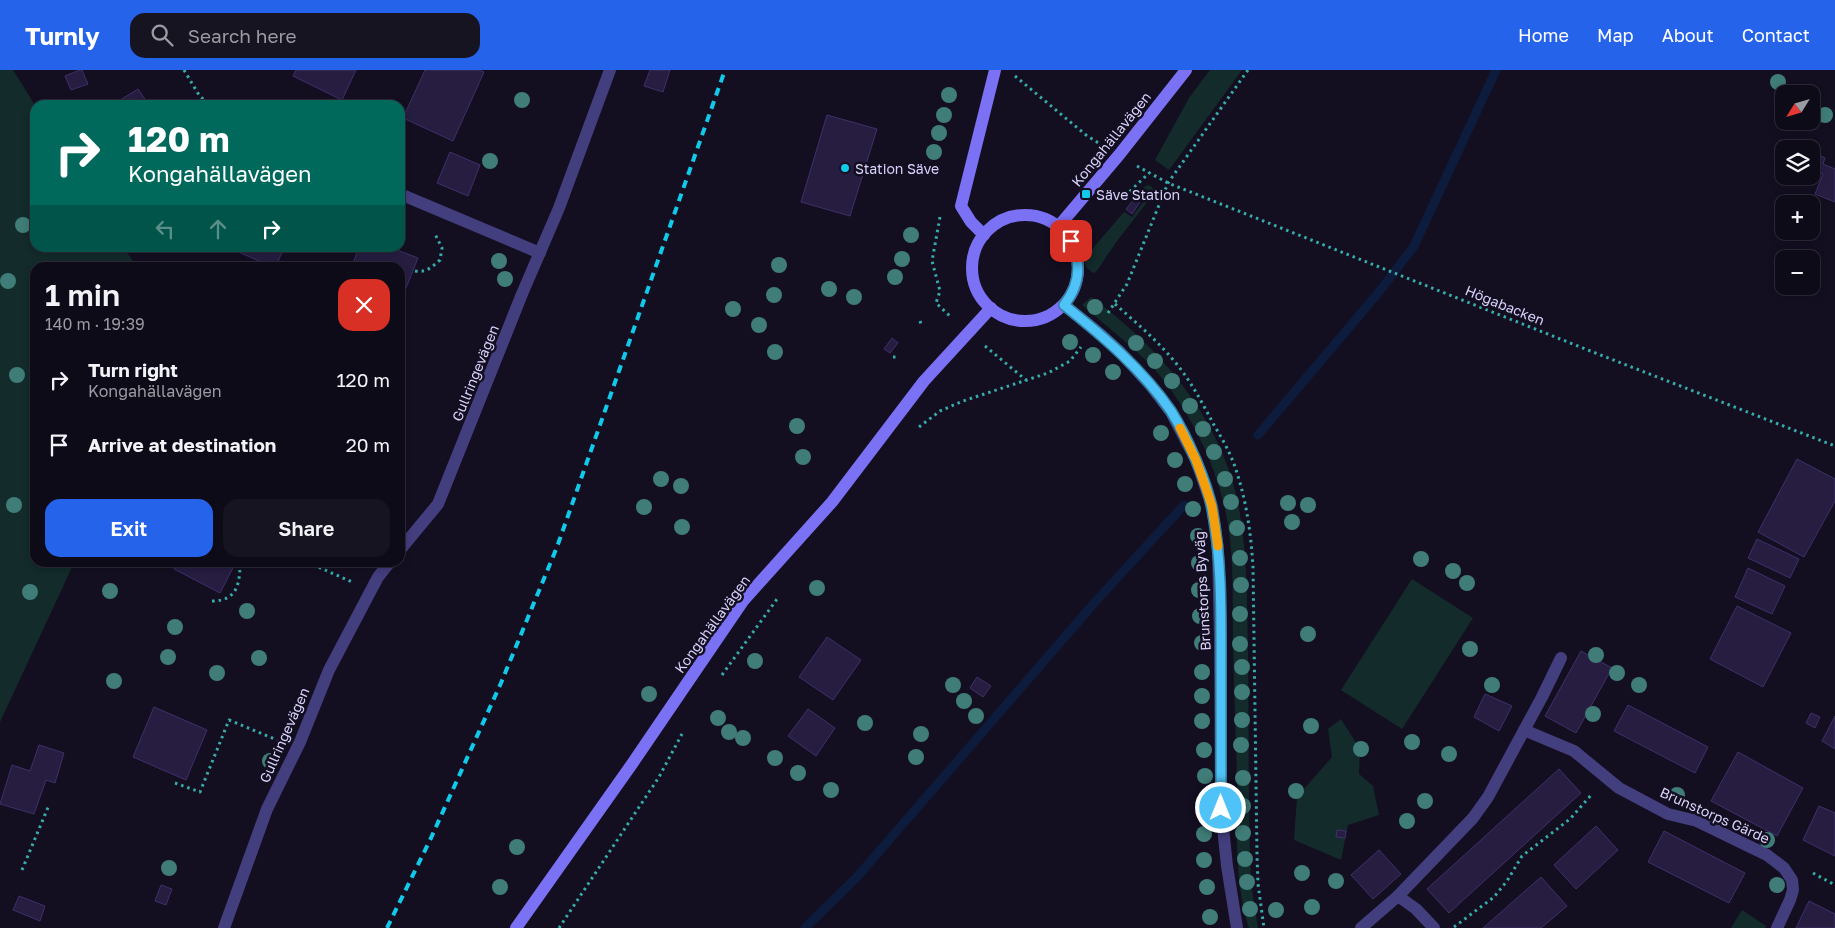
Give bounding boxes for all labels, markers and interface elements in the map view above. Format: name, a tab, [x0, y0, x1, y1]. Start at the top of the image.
search box	[130, 13, 480, 58]
text: Turnly	[25, 21, 100, 50]
icon: search	[148, 21, 176, 49]
text: Search here	[188, 24, 297, 47]
text: Home	[1518, 24, 1569, 46]
text: Map	[1597, 24, 1634, 46]
text: About	[1662, 24, 1714, 46]
text: Contact	[1742, 24, 1810, 46]
north arrow	[1775, 85, 1820, 130]
map controls	[1775, 85, 1820, 295]
street label: Kongahällavägen	[1068, 88, 1154, 190]
text: 120 m	[128, 118, 230, 160]
icon: right	[45, 120, 110, 185]
button: layers	[1775, 140, 1820, 185]
text: Kongahällavägen	[128, 160, 312, 187]
place label: Station Säve	[855, 160, 939, 177]
marker: Station Säve	[839, 162, 851, 174]
place label: Säve Station	[1096, 186, 1180, 203]
marker: Säve Station	[1080, 188, 1092, 200]
button: +	[1775, 195, 1820, 240]
icon: left	[151, 215, 179, 243]
icon: ahead	[204, 215, 232, 243]
icon: right	[257, 215, 285, 243]
pin	[1050, 220, 1092, 262]
icon: arrive	[1057, 227, 1085, 255]
button: −	[1775, 250, 1820, 295]
text: 1 min	[45, 277, 120, 313]
button: close	[338, 279, 390, 331]
street label: Högabacken	[1463, 281, 1547, 329]
text: 140 m · 19:39	[45, 314, 145, 334]
street label: Gullringevägen	[448, 322, 502, 424]
text: Turn right	[88, 358, 178, 381]
icon: right	[45, 366, 73, 394]
text: 120 m	[336, 368, 390, 391]
text: Kongahällavägen	[88, 381, 222, 401]
icon: arrive	[45, 431, 73, 459]
text: Arrive at destination	[88, 433, 276, 456]
text: 20 m	[346, 433, 390, 456]
button: Exit	[45, 499, 213, 557]
button: Share	[223, 499, 390, 557]
street label: Brunstorps Byväg	[1190, 531, 1214, 651]
street label: Kongahällavägen	[671, 572, 753, 676]
street label: Gullringevägen	[255, 685, 313, 785]
position arrow	[1194, 781, 1246, 833]
street label: Brunstorps Gärde	[1658, 783, 1772, 847]

